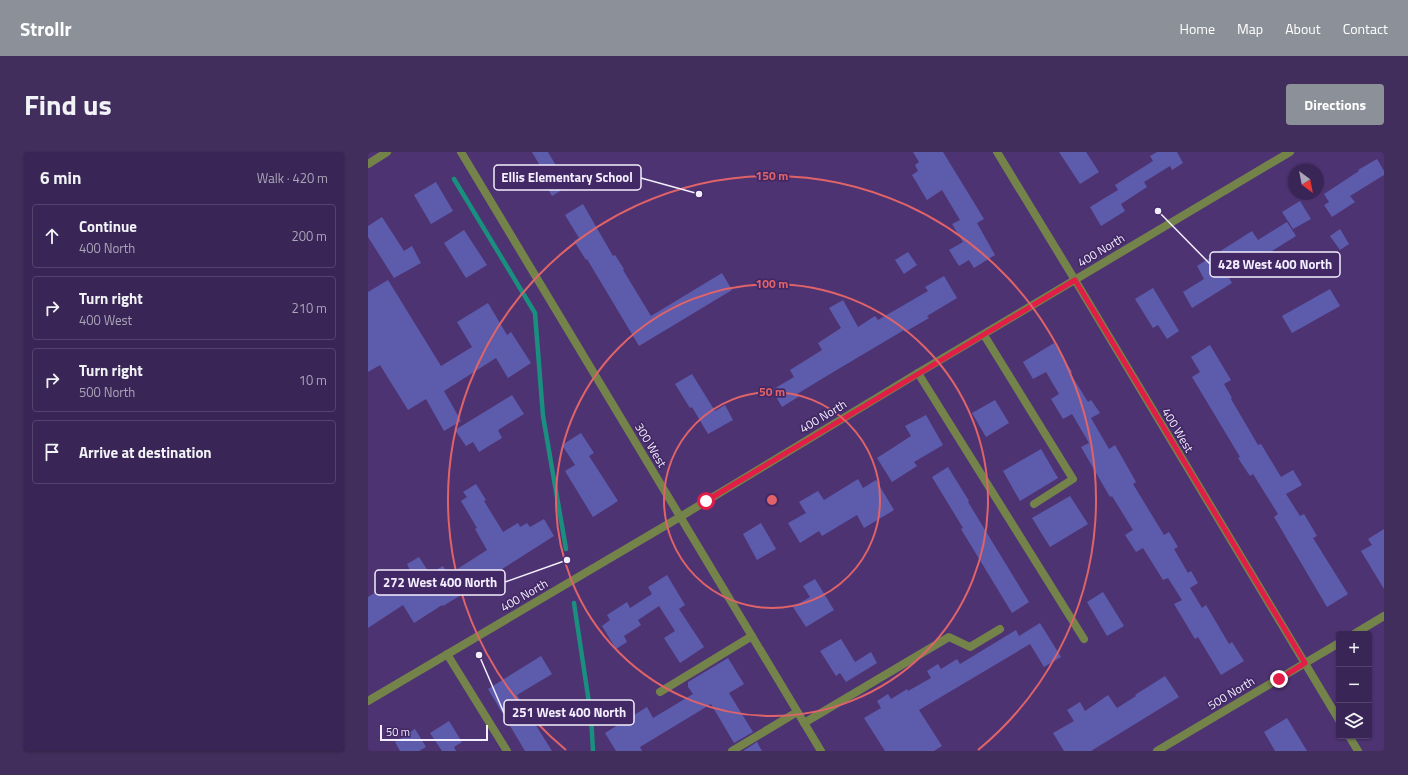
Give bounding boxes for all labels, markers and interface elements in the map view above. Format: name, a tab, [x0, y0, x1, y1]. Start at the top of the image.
text: Strollr	[20, 14, 72, 43]
text: Home	[1180, 18, 1215, 39]
text: Map	[1237, 18, 1263, 39]
text: About	[1285, 18, 1321, 39]
text: Contact	[1343, 18, 1388, 39]
text: Find us	[24, 83, 112, 126]
button: Directions	[1286, 84, 1384, 125]
north arrow	[1288, 164, 1324, 200]
text: 6 min	[40, 165, 81, 191]
callout: Ellis Elementary School	[494, 165, 641, 190]
text: 150 m	[756, 166, 788, 185]
text: Ellis Elementary School	[501, 167, 633, 187]
text: Walk · 420 m	[257, 168, 328, 188]
text: Continue	[79, 215, 137, 238]
icon: ahead	[41, 225, 63, 247]
text: 200 m	[291, 226, 327, 246]
street label: 400 North	[1074, 228, 1128, 272]
text: 400 North	[79, 238, 135, 258]
callout: 428 West 400 North	[1210, 252, 1340, 277]
text: 428 West 400 North	[1218, 254, 1332, 274]
text: 100 m	[756, 274, 788, 293]
text: Turn right	[79, 287, 143, 310]
icon: right	[41, 297, 63, 319]
text: 210 m	[291, 298, 327, 318]
text: 400 West	[79, 310, 132, 330]
text: Turn right	[79, 359, 143, 382]
icon: right	[41, 369, 63, 391]
text: 10 m	[299, 370, 327, 390]
text: 500 North	[79, 382, 135, 402]
text: 50 m	[759, 382, 785, 401]
street label: 400 North	[796, 394, 850, 438]
street label: 400 West	[1157, 404, 1199, 457]
street label: 300 West	[630, 419, 672, 472]
icon: arrive	[41, 441, 63, 463]
text: Arrive at destination	[79, 441, 212, 464]
route start	[697, 492, 715, 510]
centre of rings	[765, 493, 779, 507]
callout: 272 West 400 North	[375, 570, 505, 595]
text: 272 West 400 North	[383, 572, 497, 592]
street label: 400 North	[497, 574, 551, 616]
map controls	[1336, 631, 1372, 739]
button: +	[1336, 631, 1372, 667]
button: −	[1336, 667, 1372, 703]
route end	[1270, 670, 1288, 688]
street label: 500 North	[1204, 671, 1258, 715]
callout: 251 West 400 North	[504, 700, 634, 725]
text: 251 West 400 North	[512, 702, 626, 722]
button: layers	[1336, 703, 1372, 739]
scale bar	[380, 723, 488, 742]
text: 50 m	[386, 724, 410, 740]

